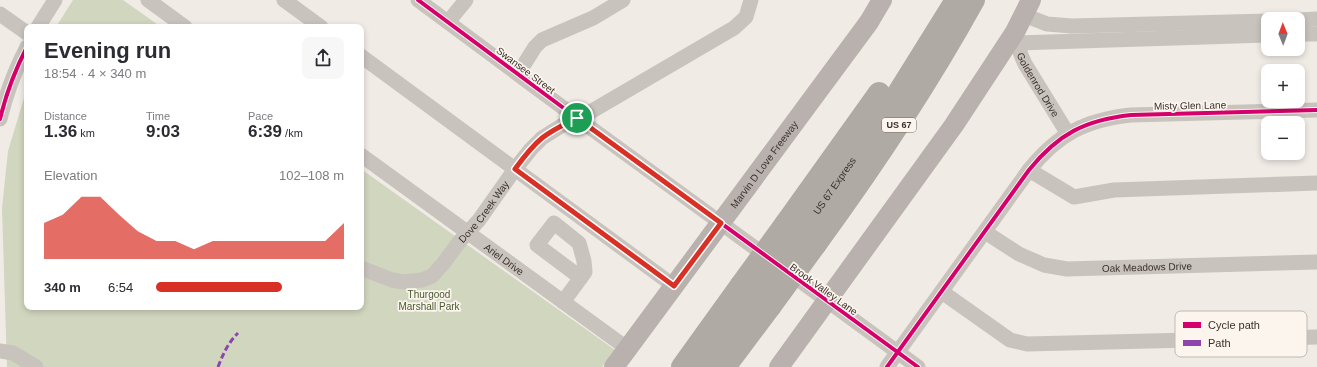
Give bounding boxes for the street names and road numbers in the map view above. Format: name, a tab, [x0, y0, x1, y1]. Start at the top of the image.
street label: Swansee Street	[494, 45, 557, 96]
street label: Goldenrod Drive	[1015, 51, 1061, 119]
street label: Misty Glen Lane	[1154, 99, 1227, 112]
road number: US 67	[882, 118, 916, 132]
street label: Marvin D Love Freeway	[728, 119, 800, 210]
street label: US 67 Express	[811, 155, 858, 216]
street label: Dove Creek Way	[456, 179, 511, 245]
street label: Ariel Drive	[482, 241, 526, 278]
street label: Oak Meadows Drive	[1102, 260, 1192, 274]
street label: Brook Valley Lane	[788, 261, 860, 318]

